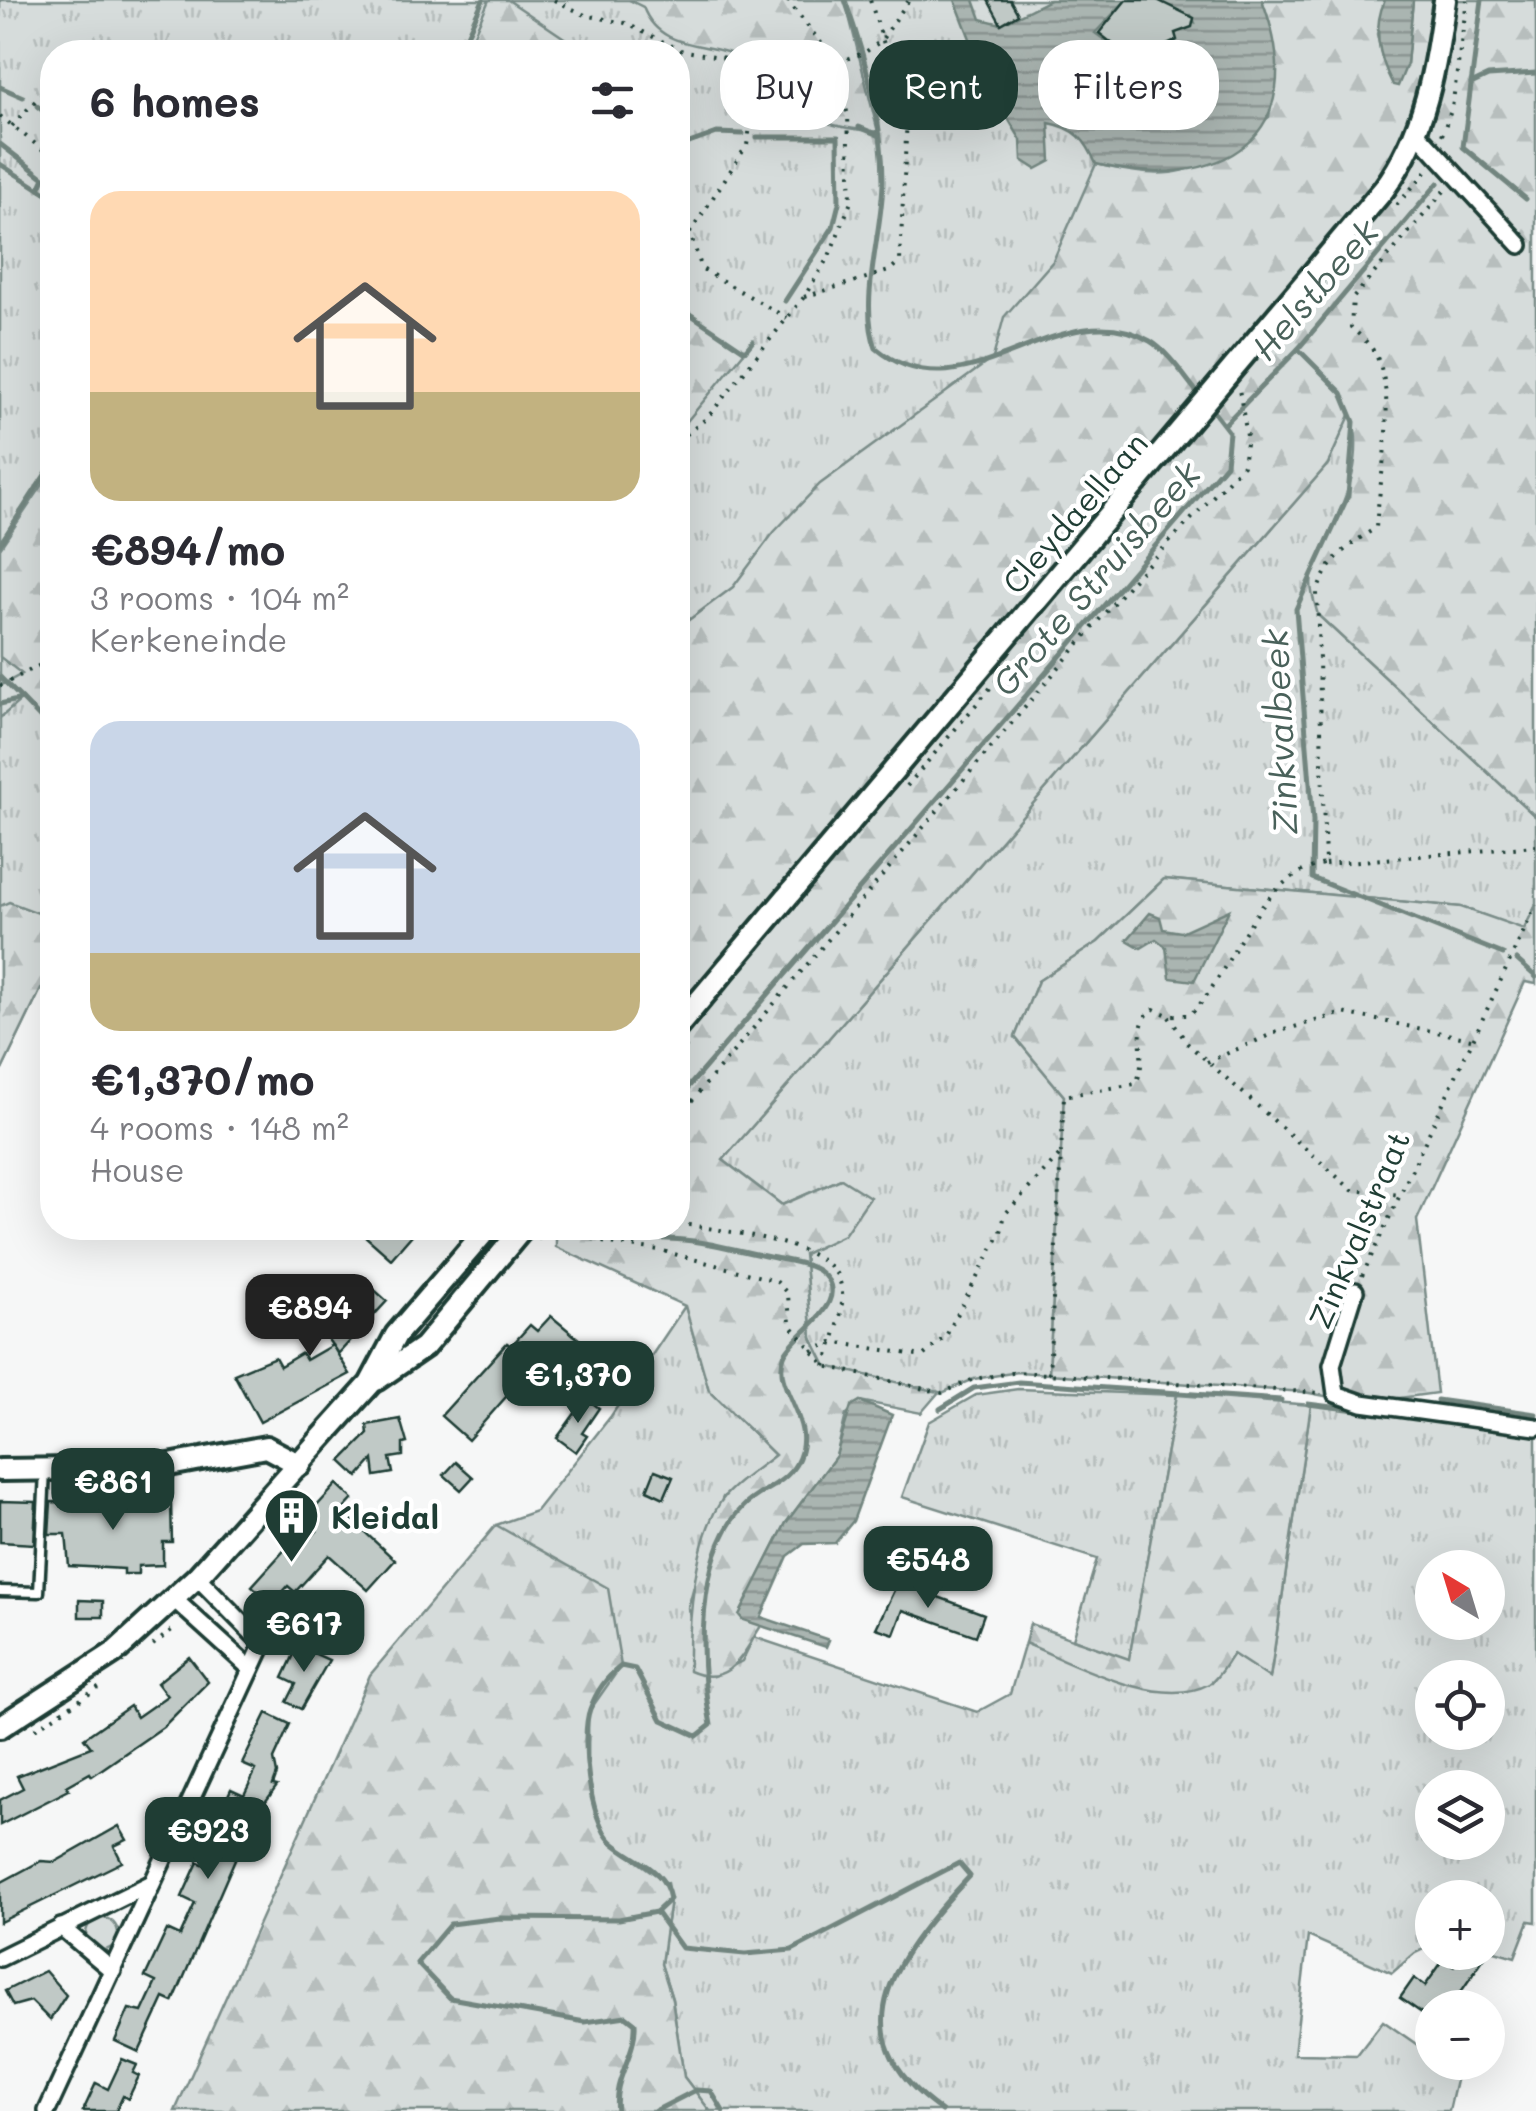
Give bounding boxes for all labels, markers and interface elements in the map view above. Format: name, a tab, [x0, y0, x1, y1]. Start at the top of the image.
chip: Buy	[720, 40, 849, 130]
chip: Rent	[869, 40, 1018, 130]
chip: Filters	[1038, 40, 1219, 130]
text: 6 homes	[90, 73, 260, 128]
icon: filters	[585, 73, 640, 128]
water label: Helstbeek	[1240, 208, 1389, 369]
icon: home	[275, 256, 455, 436]
street label: Cleydaellaan	[992, 422, 1157, 602]
water label: Grote Struisbeek	[980, 450, 1210, 705]
text: €894/mo	[90, 521, 285, 576]
text: 3 rooms · 104 m²	[90, 576, 349, 618]
text: Kerkeneinde	[90, 618, 287, 660]
water label: Zinkvalbeek	[1251, 627, 1307, 836]
icon: home	[275, 786, 455, 966]
text: €1,370/mo	[90, 1051, 315, 1106]
text: 4 rooms · 148 m²	[90, 1106, 349, 1148]
street label: Zinkvalstraat	[1298, 1124, 1418, 1334]
text: House	[90, 1148, 185, 1190]
pin: €894	[251, 1274, 369, 1359]
text: €894	[267, 1285, 353, 1327]
pin: €1,370	[497, 1341, 659, 1426]
text: €1,370	[524, 1352, 632, 1394]
pin: €861	[54, 1448, 172, 1533]
text: €861	[73, 1459, 153, 1501]
building icon: Kleidal	[262, 1486, 322, 1565]
place label: Kleidal	[331, 1495, 439, 1537]
pin: €548	[869, 1526, 987, 1611]
text: €548	[886, 1537, 970, 1579]
north arrow	[1415, 1550, 1505, 1640]
map controls	[1415, 1550, 1505, 2080]
pin: €617	[245, 1590, 363, 1675]
text: €617	[265, 1601, 343, 1643]
button: locate	[1415, 1660, 1505, 1750]
button: layers	[1415, 1770, 1505, 1860]
pin: €923	[149, 1797, 267, 1882]
text: €923	[167, 1808, 249, 1850]
button: +	[1415, 1880, 1505, 1970]
button: −	[1415, 1990, 1505, 2080]

